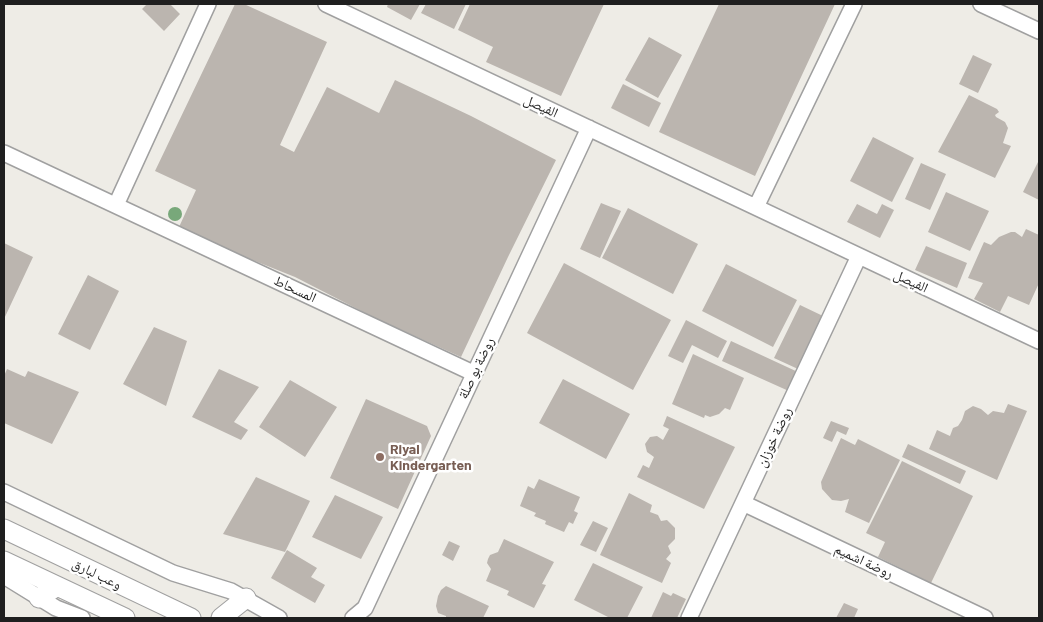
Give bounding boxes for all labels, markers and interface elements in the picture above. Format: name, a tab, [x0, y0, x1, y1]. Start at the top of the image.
street label: الفيصل	[521, 91, 561, 121]
street label: الفيصل	[891, 266, 931, 296]
street label: المسحاط	[271, 272, 319, 306]
street label: روضة بو صلة	[454, 335, 498, 401]
street label: روضة خوزان	[753, 404, 795, 470]
place label: Riyal Kindergarten	[390, 441, 472, 474]
marker: Riyal Kindergarten	[374, 451, 386, 463]
street label: روضة اشميم	[832, 540, 896, 582]
street label: وعب لبارق	[70, 555, 124, 593]

